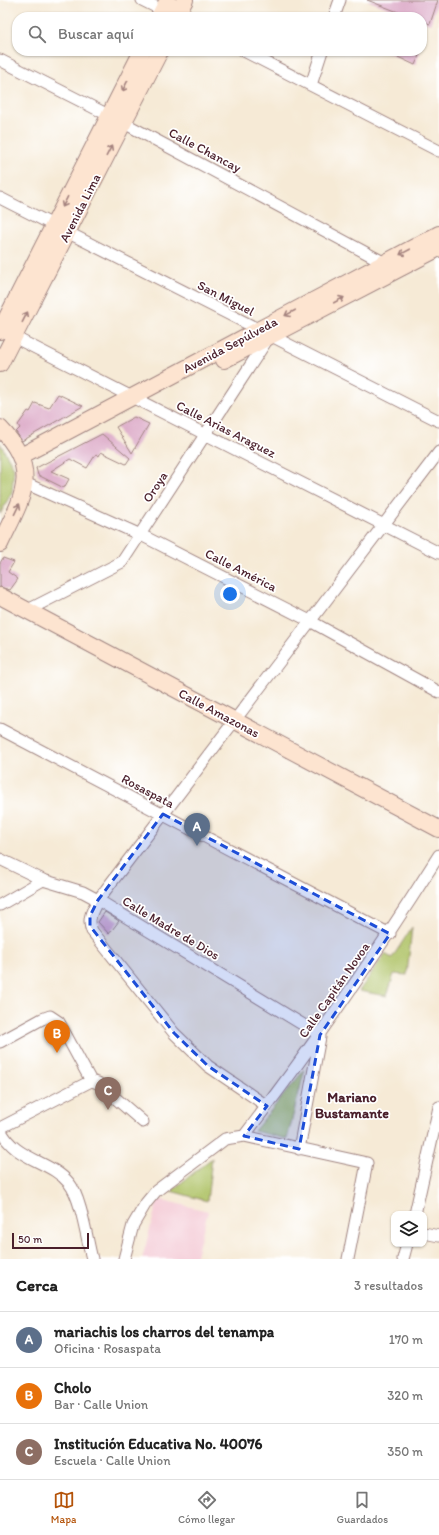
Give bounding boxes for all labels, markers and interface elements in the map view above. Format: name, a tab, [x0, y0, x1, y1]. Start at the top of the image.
search box	[12, 12, 427, 56]
icon: search	[26, 23, 48, 45]
text: Buscar aquí	[58, 25, 134, 43]
one-way arrow	[120, 80, 128, 92]
street label: Calle Chancay	[166, 125, 244, 175]
one-way arrow	[106, 145, 114, 157]
street label: Avenida Lima	[56, 171, 104, 245]
one-way arrow	[61, 195, 69, 207]
one-way arrow	[399, 249, 411, 257]
street label: San Miguel	[195, 277, 257, 319]
one-way arrow	[333, 296, 345, 304]
one-way arrow	[284, 310, 296, 317]
one-way arrow	[22, 311, 29, 323]
street label: Avenida Sepúlveda	[180, 314, 280, 376]
street label: Calle Arias Araguez	[174, 397, 278, 461]
street label: Oroya	[140, 468, 171, 505]
one-way arrow	[14, 503, 21, 515]
street label: Calle América	[203, 546, 279, 595]
your location	[220, 584, 240, 604]
street label: Calle Amazonas	[176, 685, 262, 741]
street label: Rosaspata	[119, 771, 177, 811]
pin: A	[184, 813, 210, 846]
street label: Calle Madre de Dios	[120, 893, 222, 963]
street label: Calle Capitán Novoa	[295, 939, 373, 1041]
pin: B	[44, 1020, 70, 1053]
pin: C	[95, 1077, 121, 1110]
district label: Mariano Bustamante	[315, 1089, 389, 1122]
map controls	[391, 1211, 427, 1247]
button: layers	[391, 1211, 427, 1247]
scale bar	[12, 1231, 89, 1250]
text: 50 m	[18, 1233, 42, 1246]
text: Cerca	[16, 1275, 58, 1295]
text: 3 resultados	[354, 1278, 423, 1293]
text: mariachis los charros del tenampa	[54, 1323, 274, 1341]
text: A	[25, 1332, 33, 1347]
text: 170 m	[389, 1332, 423, 1347]
text: Oficina · Rosaspata	[54, 1341, 161, 1356]
text: Cholo	[54, 1379, 91, 1397]
text: B	[25, 1388, 33, 1403]
text: 320 m	[387, 1388, 423, 1403]
text: Bar · Calle Union	[54, 1397, 148, 1412]
text: Institución Educativa No. 40076	[54, 1435, 263, 1453]
text: C	[25, 1444, 33, 1459]
text: 350 m	[387, 1444, 423, 1459]
text: Escuela · Calle Union	[54, 1453, 171, 1468]
tab: Mapa	[51, 1489, 76, 1526]
tab: Cómo llegar	[178, 1489, 235, 1526]
tab: Guardados	[337, 1489, 388, 1526]

